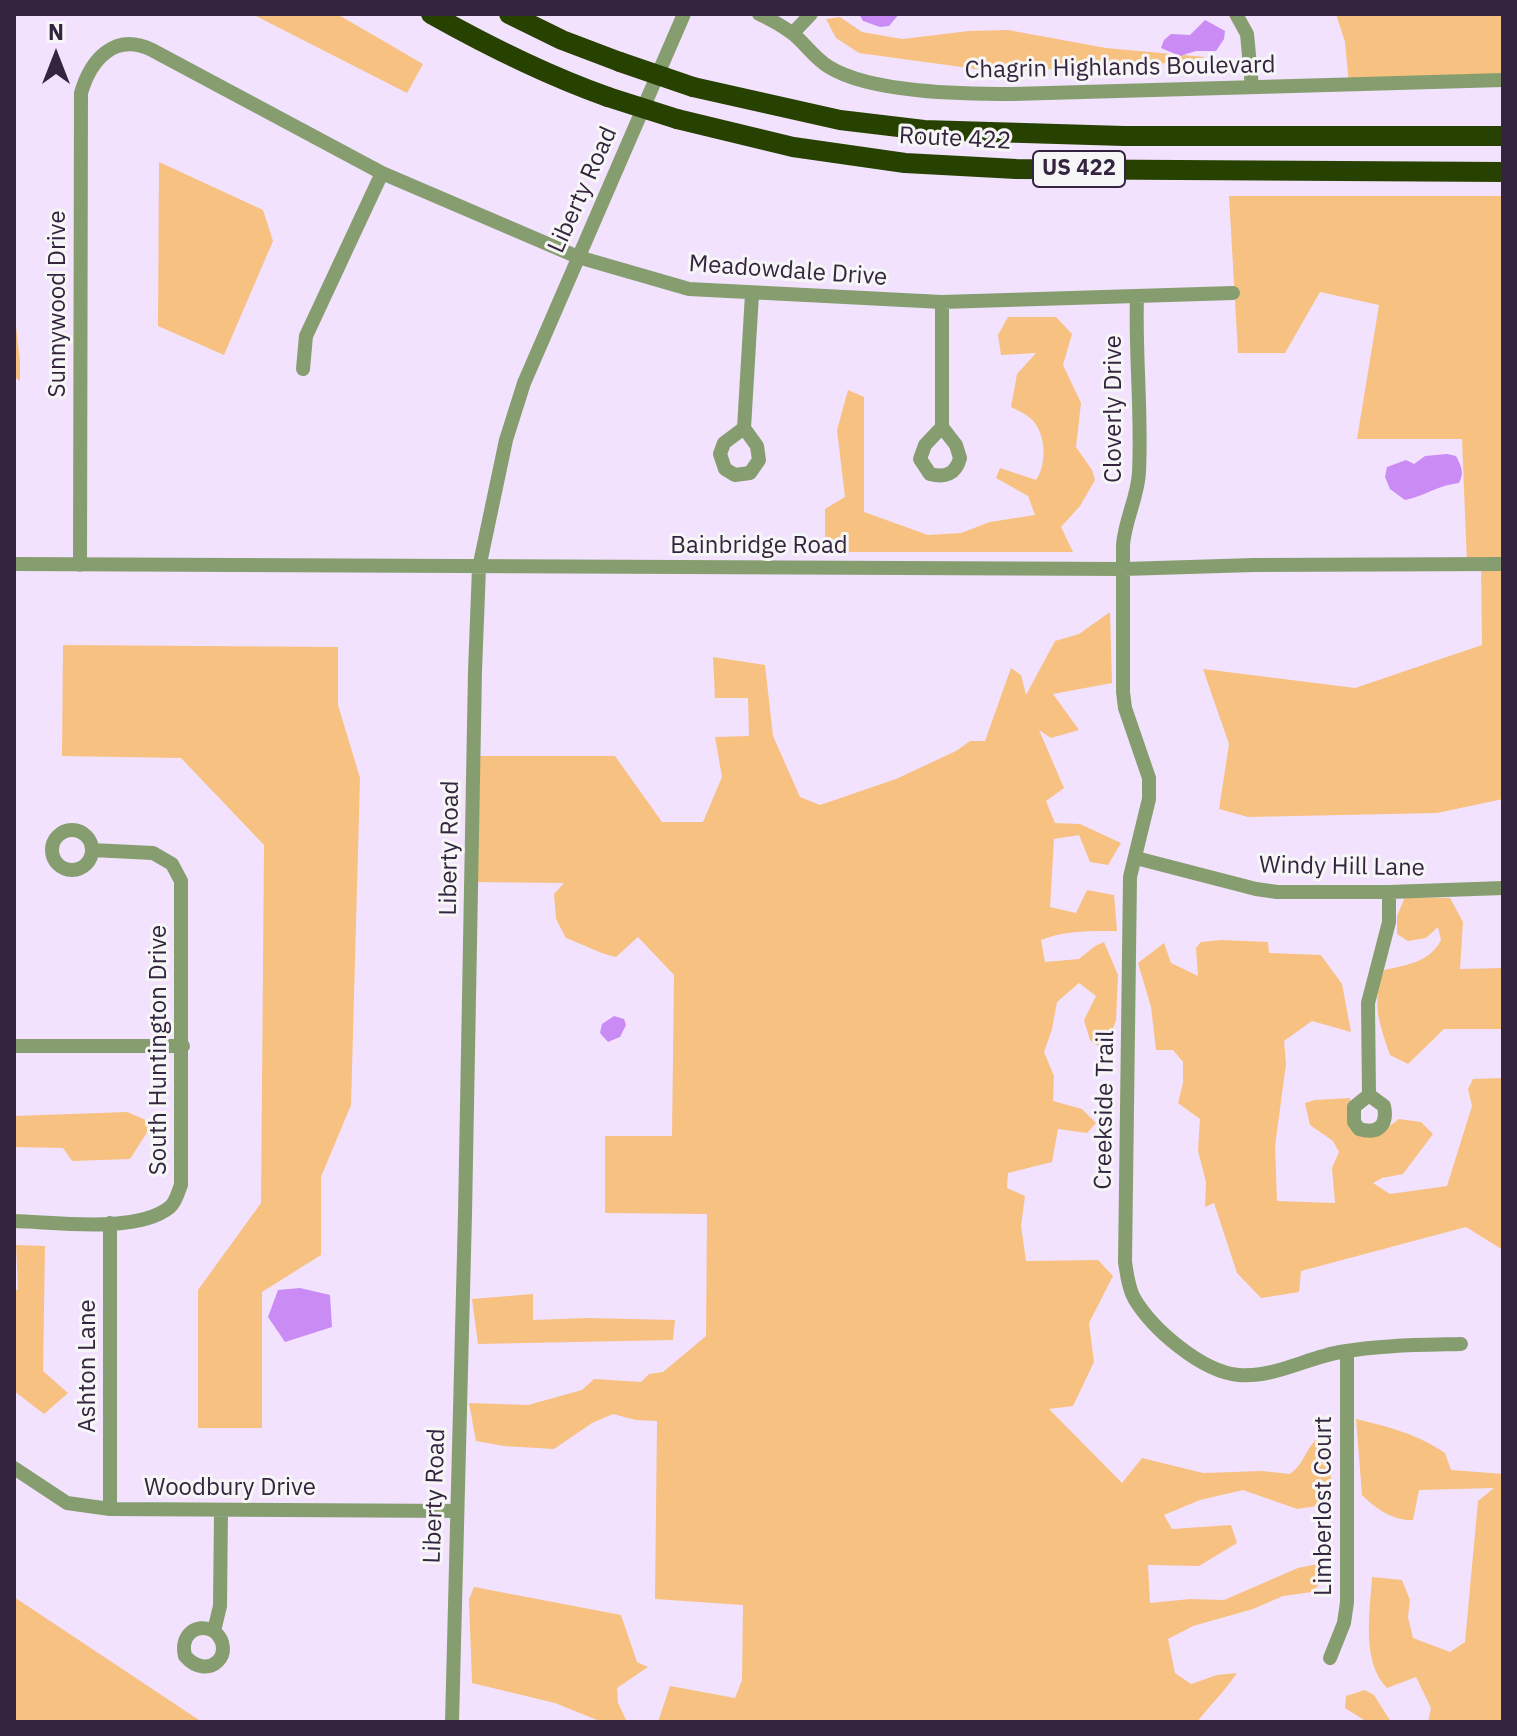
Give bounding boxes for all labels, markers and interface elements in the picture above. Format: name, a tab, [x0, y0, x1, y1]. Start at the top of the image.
north arrow	[16, 16, 96, 96]
text: N	[48, 17, 64, 46]
street label: Chagrin Highlands Boulevard	[964, 51, 1276, 85]
street label: Liberty Road	[542, 122, 624, 258]
street label: Route 422	[898, 122, 1012, 156]
road number: US 422	[1033, 151, 1125, 187]
street label: Sunnywood Drive	[44, 210, 72, 398]
street label: Meadowdale Drive	[688, 250, 888, 292]
street label: Cloverly Drive	[1100, 335, 1128, 483]
street label: Bainbridge Road	[670, 532, 848, 560]
street label: Liberty Road	[434, 780, 466, 916]
street label: Windy Hill Lane	[1259, 851, 1425, 883]
street label: South Huntington Drive	[145, 925, 173, 1175]
street label: Creekside Trail	[1089, 1030, 1121, 1190]
street label: Ashton Lane	[74, 1299, 102, 1433]
street label: Limberlost Court	[1310, 1416, 1338, 1596]
street label: Liberty Road	[418, 1428, 452, 1564]
street label: Woodbury Drive	[144, 1474, 316, 1502]

